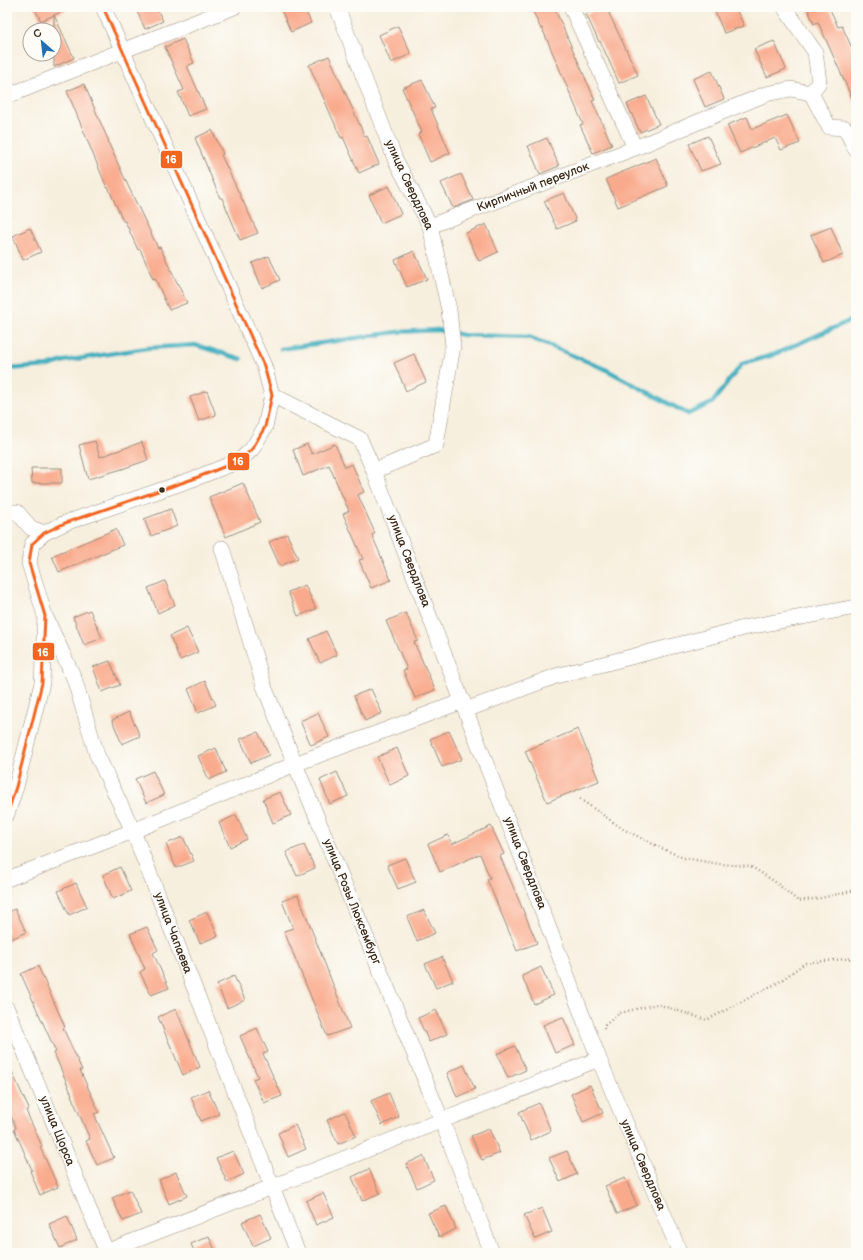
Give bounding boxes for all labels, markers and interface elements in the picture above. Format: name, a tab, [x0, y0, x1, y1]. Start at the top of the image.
north arrow	[22, 22, 62, 62]
text: С	[31, 26, 44, 41]
street label: улица Свердлова	[382, 138, 436, 232]
line badge: 16	[160, 150, 183, 169]
text: 16	[165, 153, 177, 166]
street label: Кирпичный переулок	[475, 159, 592, 215]
line badge: 16	[227, 452, 250, 471]
text: 16	[232, 455, 244, 468]
unlabelled marker	[157, 485, 167, 495]
street label: улица Свердлова	[384, 513, 434, 609]
line badge: 16	[32, 642, 55, 661]
text: 16	[37, 646, 49, 659]
street label: улица Свердлова	[500, 815, 550, 911]
street label: улица Розы Люксембург	[320, 837, 384, 967]
street label: улица Чапаева	[151, 890, 195, 976]
street label: улица Щорса	[36, 1094, 78, 1168]
street label: улица Свердлова	[617, 1117, 669, 1213]

